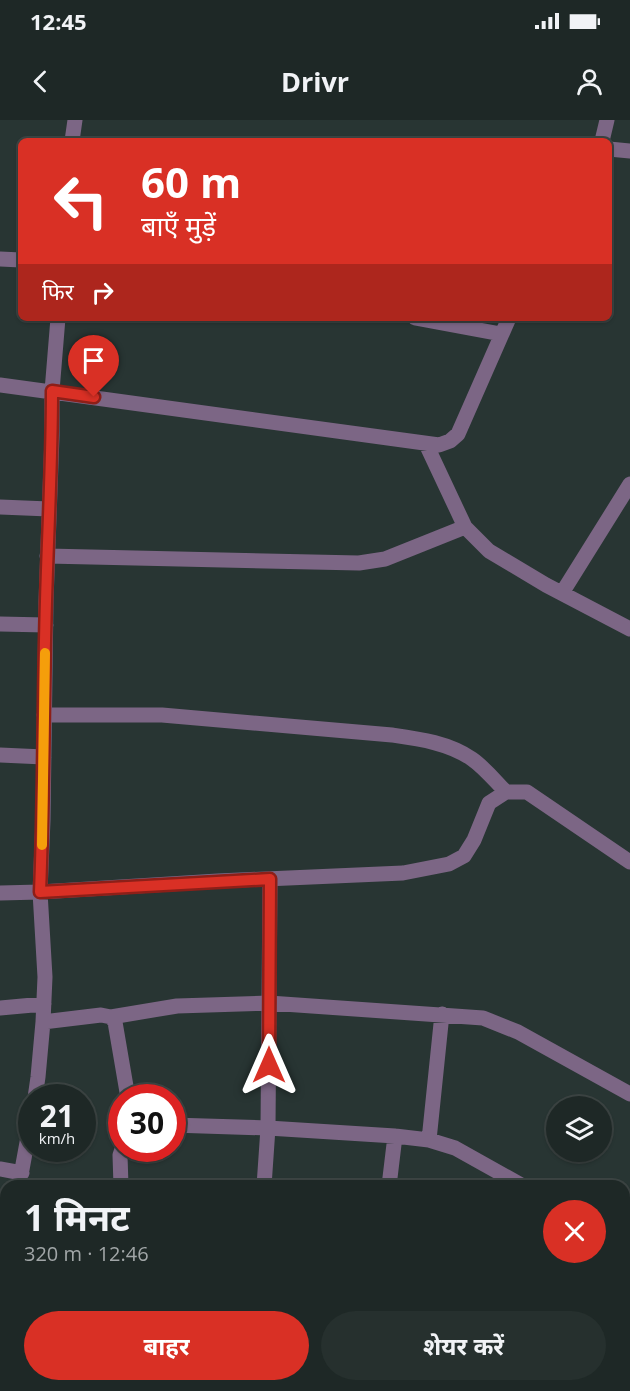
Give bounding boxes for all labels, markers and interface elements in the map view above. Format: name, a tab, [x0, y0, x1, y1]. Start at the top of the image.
text: 12:45	[30, 6, 87, 36]
text: Drivr	[281, 63, 349, 100]
icon: back	[24, 65, 57, 98]
icon: person	[573, 65, 606, 98]
text: 60 m	[141, 153, 241, 210]
icon: left	[42, 162, 120, 240]
text: बाएँ मुड़ें	[141, 207, 216, 244]
text: फिर	[42, 276, 74, 306]
icon: right	[86, 276, 119, 309]
pin	[68, 335, 119, 397]
icon: arrive	[77, 344, 110, 377]
position arrow	[237, 1033, 301, 1097]
speed limit sign: 30	[108, 1084, 186, 1162]
text: 21	[40, 1095, 74, 1136]
map controls	[546, 1096, 612, 1162]
button: layers	[546, 1096, 612, 1162]
text: km/h	[39, 1128, 75, 1148]
text: 1 मिनट	[24, 1193, 130, 1242]
button: close	[543, 1200, 606, 1263]
text: 320 m · 12:46	[24, 1240, 149, 1267]
button: बाहर	[24, 1311, 309, 1380]
button: शेयर करें	[321, 1311, 606, 1380]

